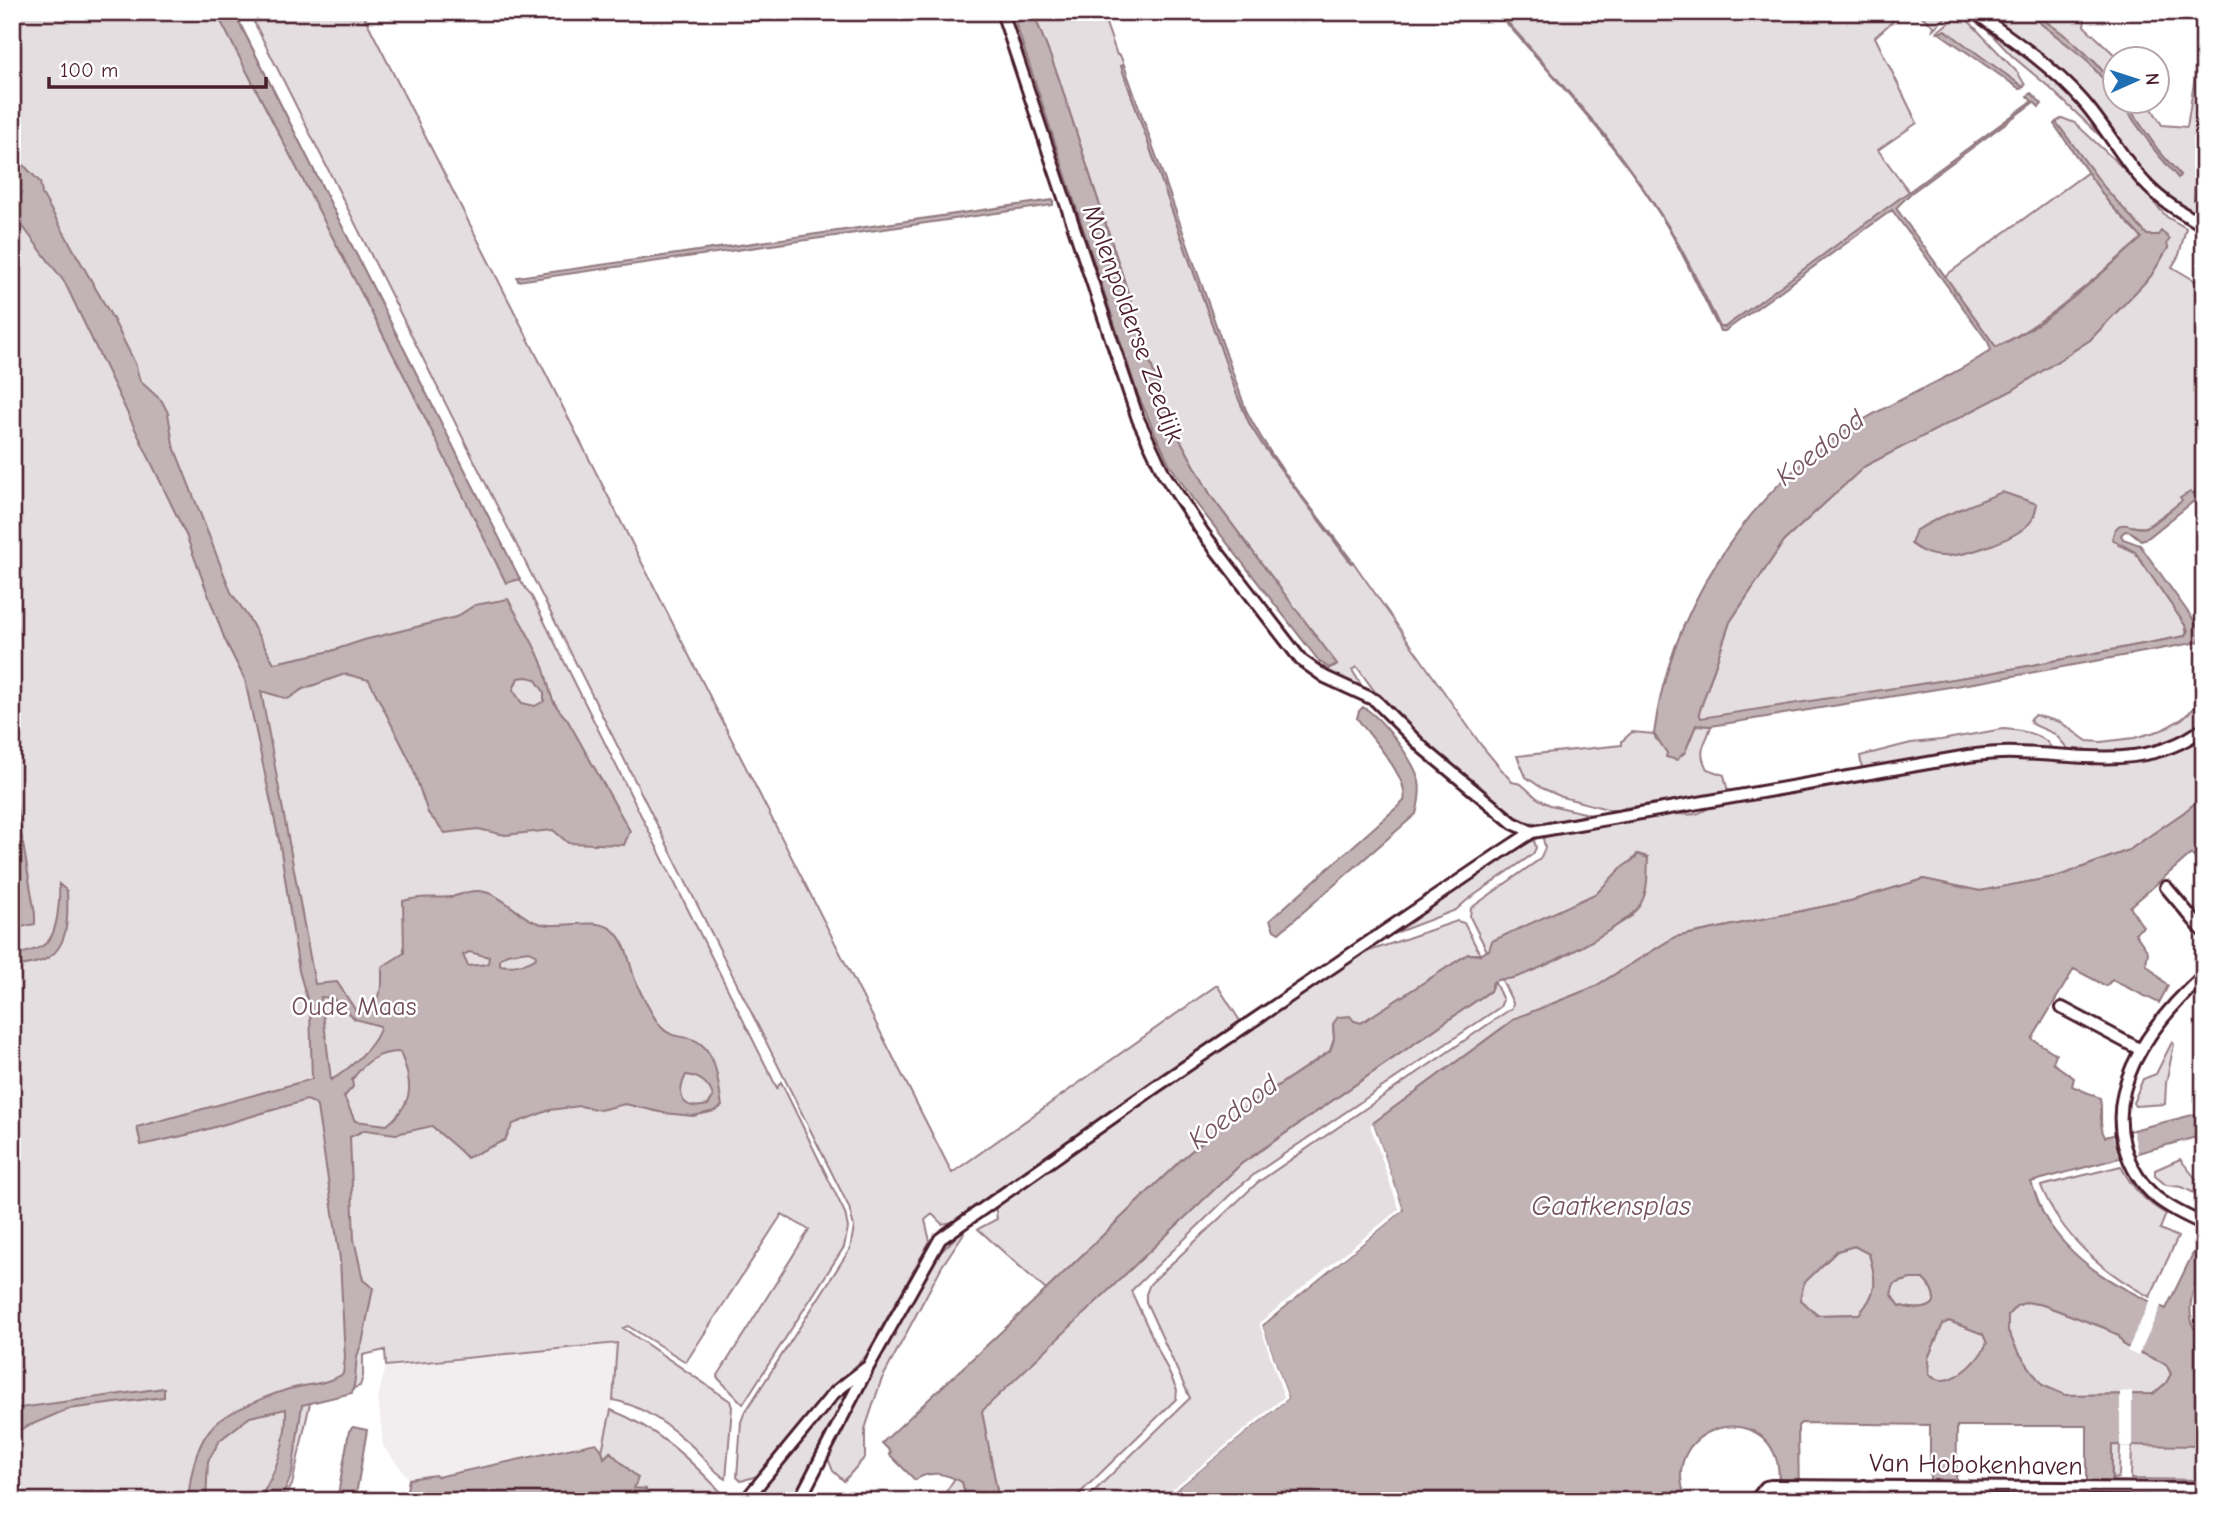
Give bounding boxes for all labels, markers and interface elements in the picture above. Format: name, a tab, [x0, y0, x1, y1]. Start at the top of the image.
scale bar	[49, 46, 266, 90]
north arrow	[2100, 46, 2170, 116]
text: 100 m	[60, 58, 118, 82]
text: N	[2141, 72, 2163, 86]
street label: Molenpolderse Zeedijk	[1076, 201, 1190, 447]
water label: Koedood	[1769, 403, 1872, 493]
park label: Oude Maas	[292, 992, 416, 1022]
water label: Koedood	[1182, 1067, 1285, 1156]
water label: Gaatkensplas	[1531, 1190, 1691, 1222]
street label: Van Hobokenhaven	[1869, 1448, 2083, 1482]

